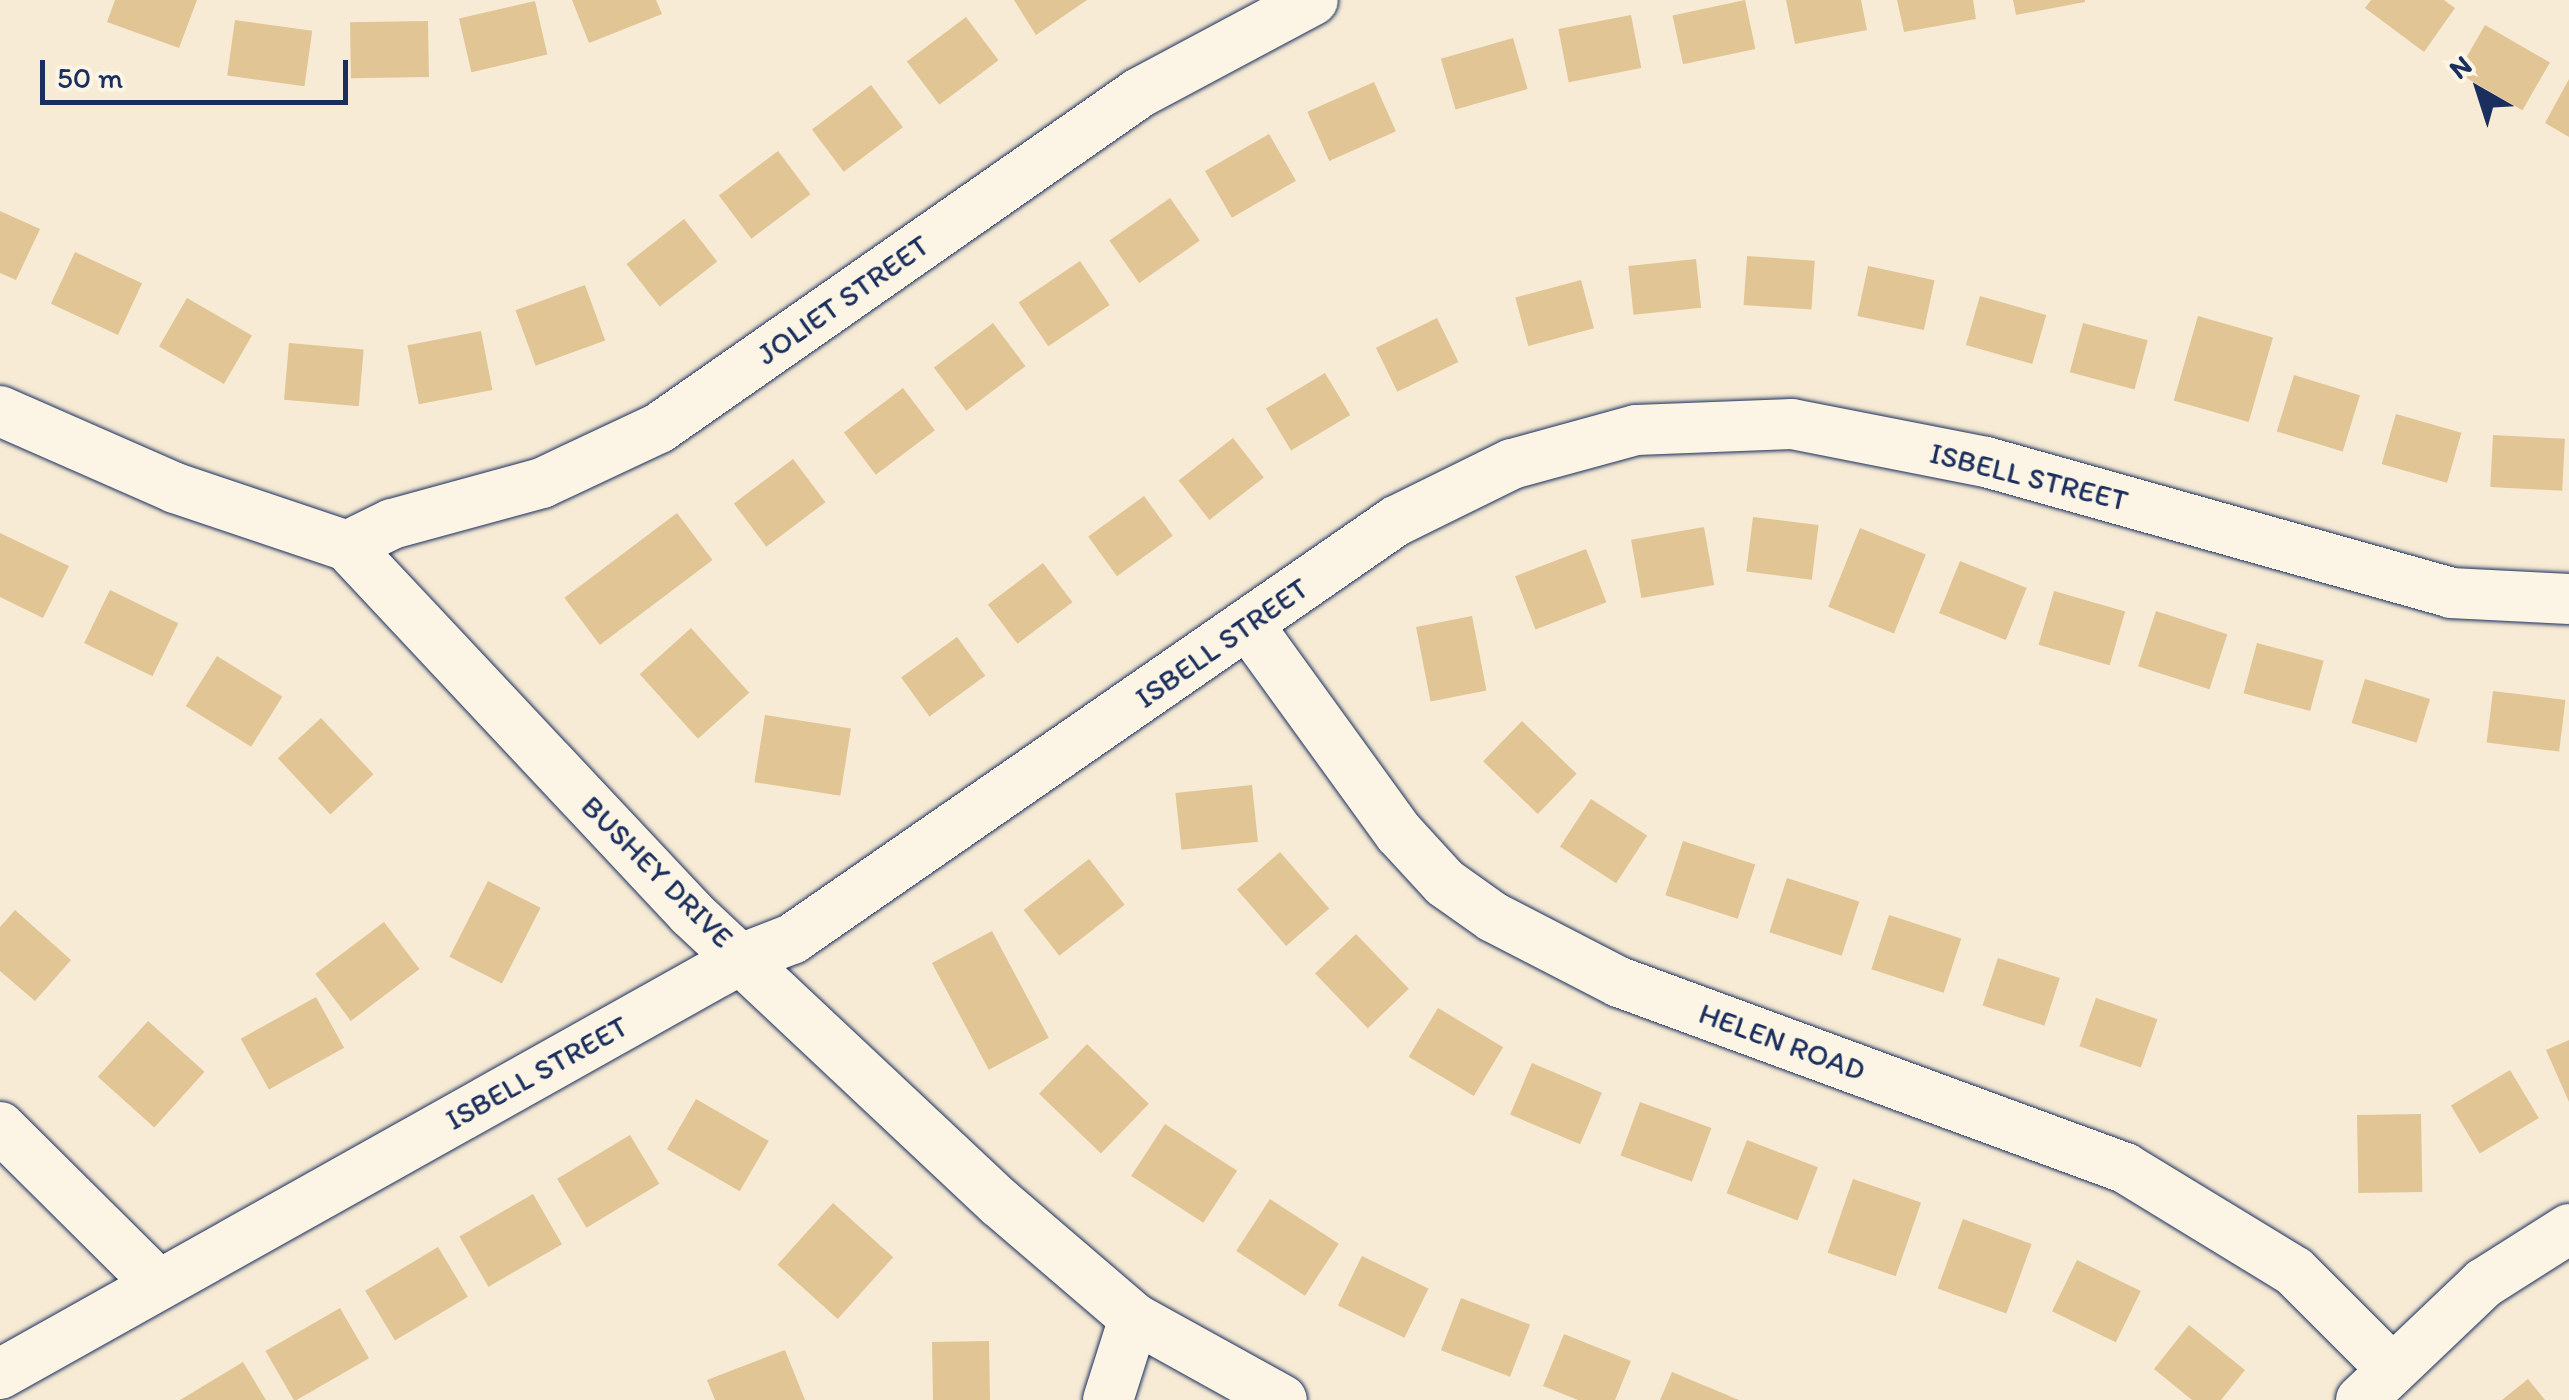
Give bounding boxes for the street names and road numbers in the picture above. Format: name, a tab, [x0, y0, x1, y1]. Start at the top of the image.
street label: JOLIET STREET	[750, 227, 936, 373]
street label: ISBELL STREET	[1926, 435, 2132, 519]
street label: ISBELL STREET	[1128, 570, 1316, 716]
street label: BUSHEY DRIVE	[573, 788, 741, 956]
street label: HELEN ROAD	[1694, 995, 1870, 1089]
street label: ISBELL STREET	[439, 1008, 635, 1138]

